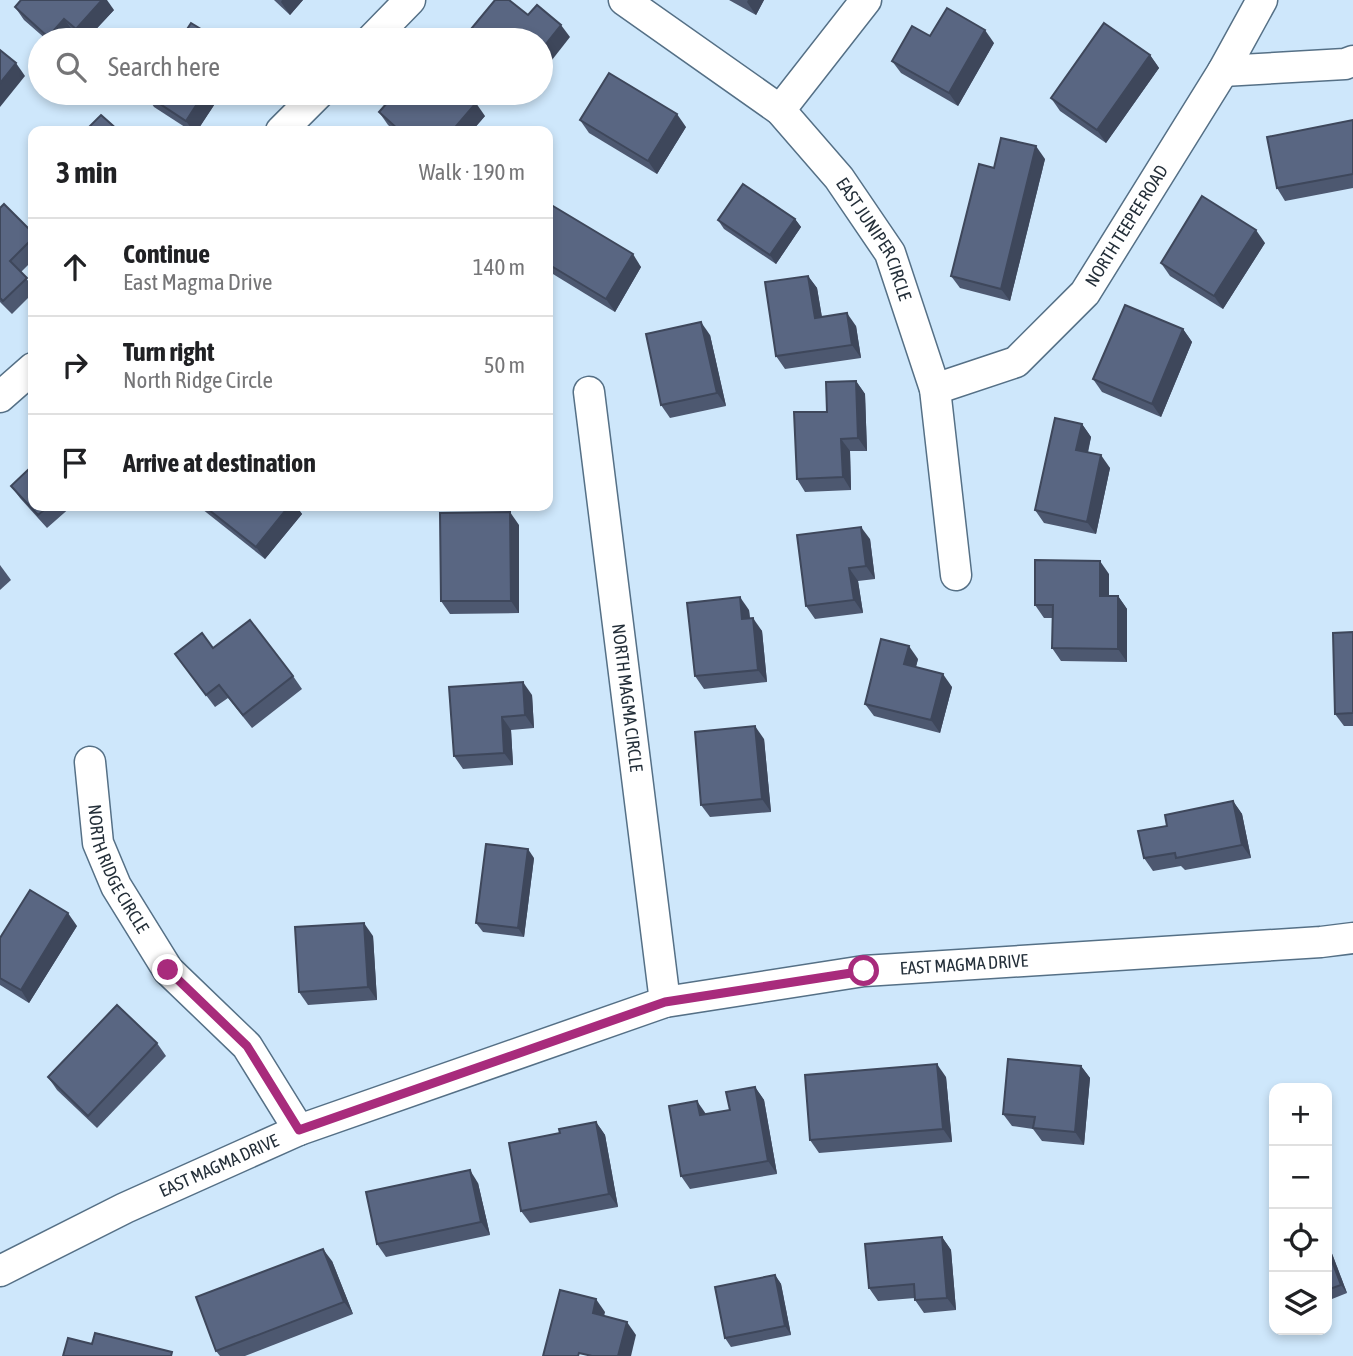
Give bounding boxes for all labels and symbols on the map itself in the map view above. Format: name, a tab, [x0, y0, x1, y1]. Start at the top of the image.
street label: NORTH TEEPEE ROAD	[1081, 161, 1172, 290]
street label: EAST JUNIPER CIRCLE	[832, 173, 916, 303]
street label: NORTH MAGMA CIRCLE	[608, 622, 647, 773]
street label: NORTH RIDGE CIRCLE	[84, 803, 154, 937]
street label: EAST MAGMA DRIVE	[899, 950, 1029, 979]
route end	[152, 954, 183, 985]
route start	[848, 955, 879, 986]
street label: EAST MAGMA DRIVE	[156, 1129, 282, 1201]

